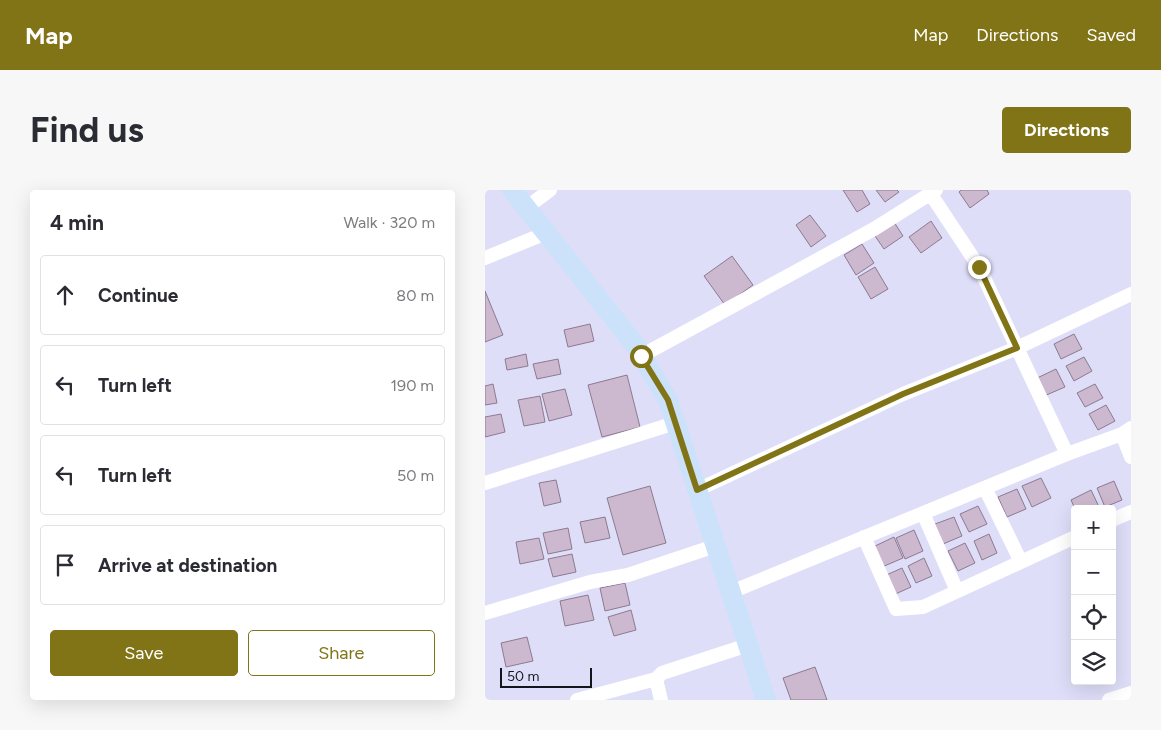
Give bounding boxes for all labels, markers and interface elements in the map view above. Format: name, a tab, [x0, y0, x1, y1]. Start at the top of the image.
text: Map	[25, 21, 73, 50]
text: Map	[913, 24, 948, 46]
text: Directions	[976, 24, 1058, 46]
text: Saved	[1086, 24, 1136, 46]
button: Directions	[1002, 107, 1131, 153]
text: Find us	[30, 109, 144, 151]
text: 4 min	[50, 210, 104, 235]
text: Walk · 320 m	[343, 213, 435, 232]
route end	[968, 256, 991, 279]
icon: ahead	[51, 281, 79, 309]
text: Continue	[98, 284, 178, 307]
text: 80 m	[396, 286, 434, 305]
route start	[630, 345, 653, 368]
icon: left	[51, 371, 79, 399]
text: Turn left	[98, 374, 172, 397]
text: 190 m	[391, 376, 434, 395]
icon: left	[51, 461, 79, 489]
text: Turn left	[98, 464, 172, 487]
text: 50 m	[397, 466, 434, 485]
map controls	[1071, 505, 1116, 685]
button: +	[1071, 505, 1116, 550]
button: −	[1071, 550, 1116, 595]
icon: arrive	[51, 551, 79, 579]
text: Arrive at destination	[98, 554, 277, 577]
button: locate	[1071, 595, 1116, 640]
button: Save	[50, 630, 238, 676]
button: Share	[248, 630, 435, 676]
button: layers	[1071, 640, 1116, 685]
scale bar	[500, 665, 593, 688]
text: 50 m	[507, 668, 539, 685]

